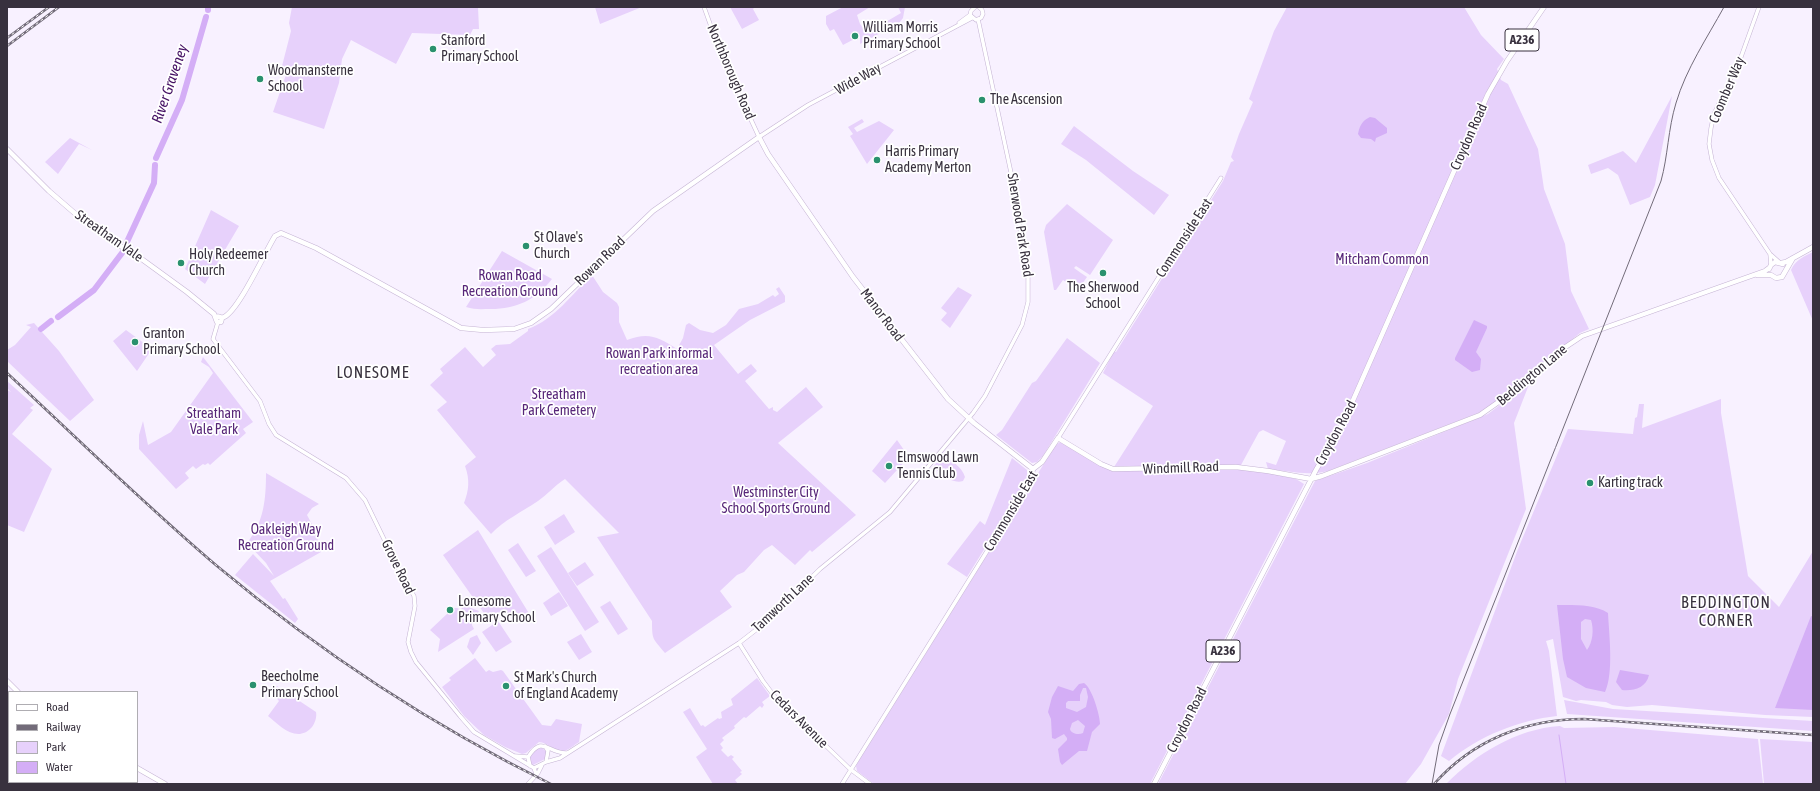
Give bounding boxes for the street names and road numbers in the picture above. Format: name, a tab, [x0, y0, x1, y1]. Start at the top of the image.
street label: Northborough Road	[703, 22, 759, 122]
road number: A236	[1505, 29, 1539, 51]
street label: Coomber Way	[1705, 54, 1749, 126]
street label: Wide Way	[832, 59, 884, 99]
street label: Croydon Road	[1447, 101, 1491, 173]
street label: Sherwood Park Road	[1003, 172, 1037, 278]
street label: Commonside East	[1152, 195, 1216, 281]
street label: Streatham Vale	[72, 206, 146, 266]
street label: Rowan Road	[571, 233, 629, 289]
street label: Manor Road	[857, 285, 907, 345]
street label: Beddington Lane	[1493, 341, 1571, 409]
street label: Croydon Road	[1312, 398, 1360, 468]
street label: Windmill Road	[1143, 458, 1219, 478]
street label: Commonside East	[980, 468, 1042, 554]
street label: Grove Road	[378, 537, 418, 597]
street label: Tamworth Lane	[749, 570, 817, 636]
road number: A236	[1206, 640, 1240, 662]
street label: Croydon Road	[1163, 684, 1211, 756]
street label: Cedars Avenue	[766, 686, 832, 752]

